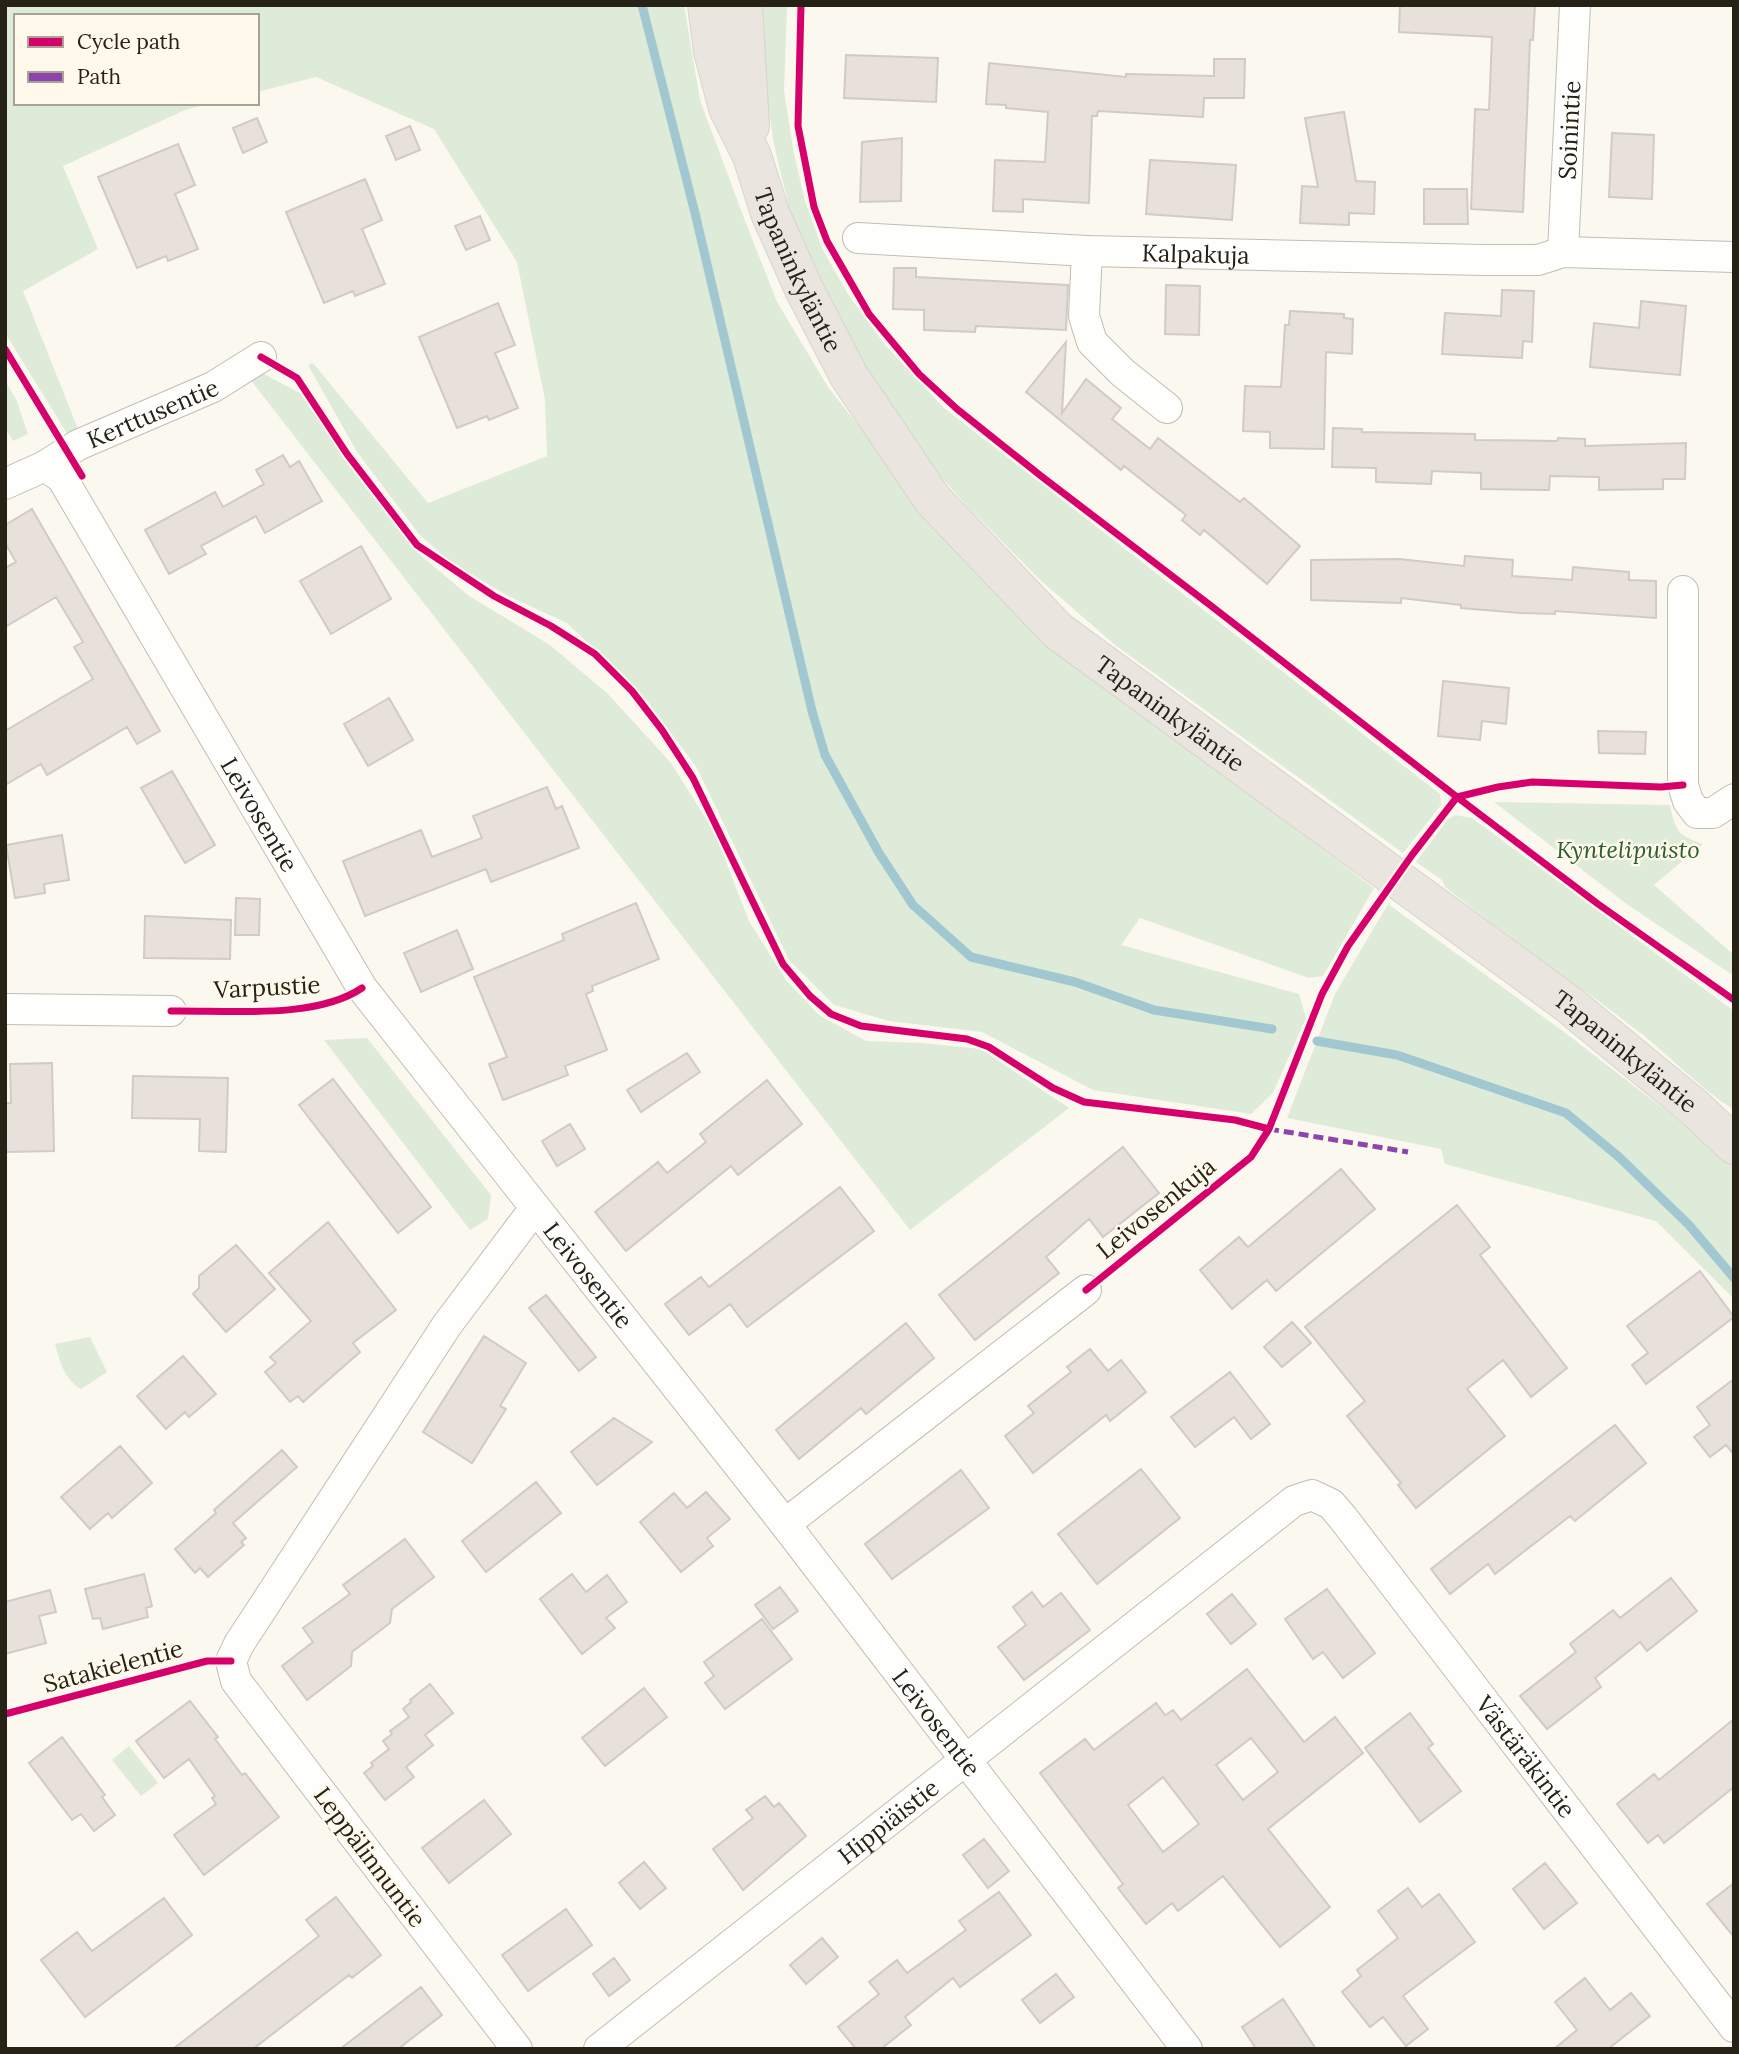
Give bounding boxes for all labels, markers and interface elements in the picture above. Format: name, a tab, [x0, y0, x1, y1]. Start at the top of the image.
legend	[14, 14, 259, 105]
text: Cycle path	[77, 28, 180, 55]
text: Path	[77, 63, 121, 90]
street label: Soinintie	[1551, 80, 1587, 180]
street label: Tapaninkyläntie	[748, 184, 849, 357]
street label: Kalpakuja	[1141, 237, 1250, 270]
street label: Kerttusentie	[82, 371, 223, 455]
street label: Tapaninkyläntie	[1090, 648, 1251, 778]
street label: Leivosentie	[214, 752, 305, 877]
park label: Kyntelipuisto	[1556, 834, 1700, 865]
street label: Varpustie	[212, 969, 321, 1005]
street label: Tapaninkyläntie	[1547, 983, 1704, 1119]
street label: Leivosenkuja	[1090, 1151, 1222, 1265]
street label: Leivosentie	[537, 1215, 640, 1334]
street label: Satakielentie	[40, 1633, 186, 1699]
street label: Leivosentie	[886, 1662, 988, 1782]
street label: Västäräkintie	[1469, 1688, 1583, 1824]
street label: Hippiäistie	[831, 1772, 945, 1870]
street label: Leppälinnuntie	[307, 1781, 433, 1933]

